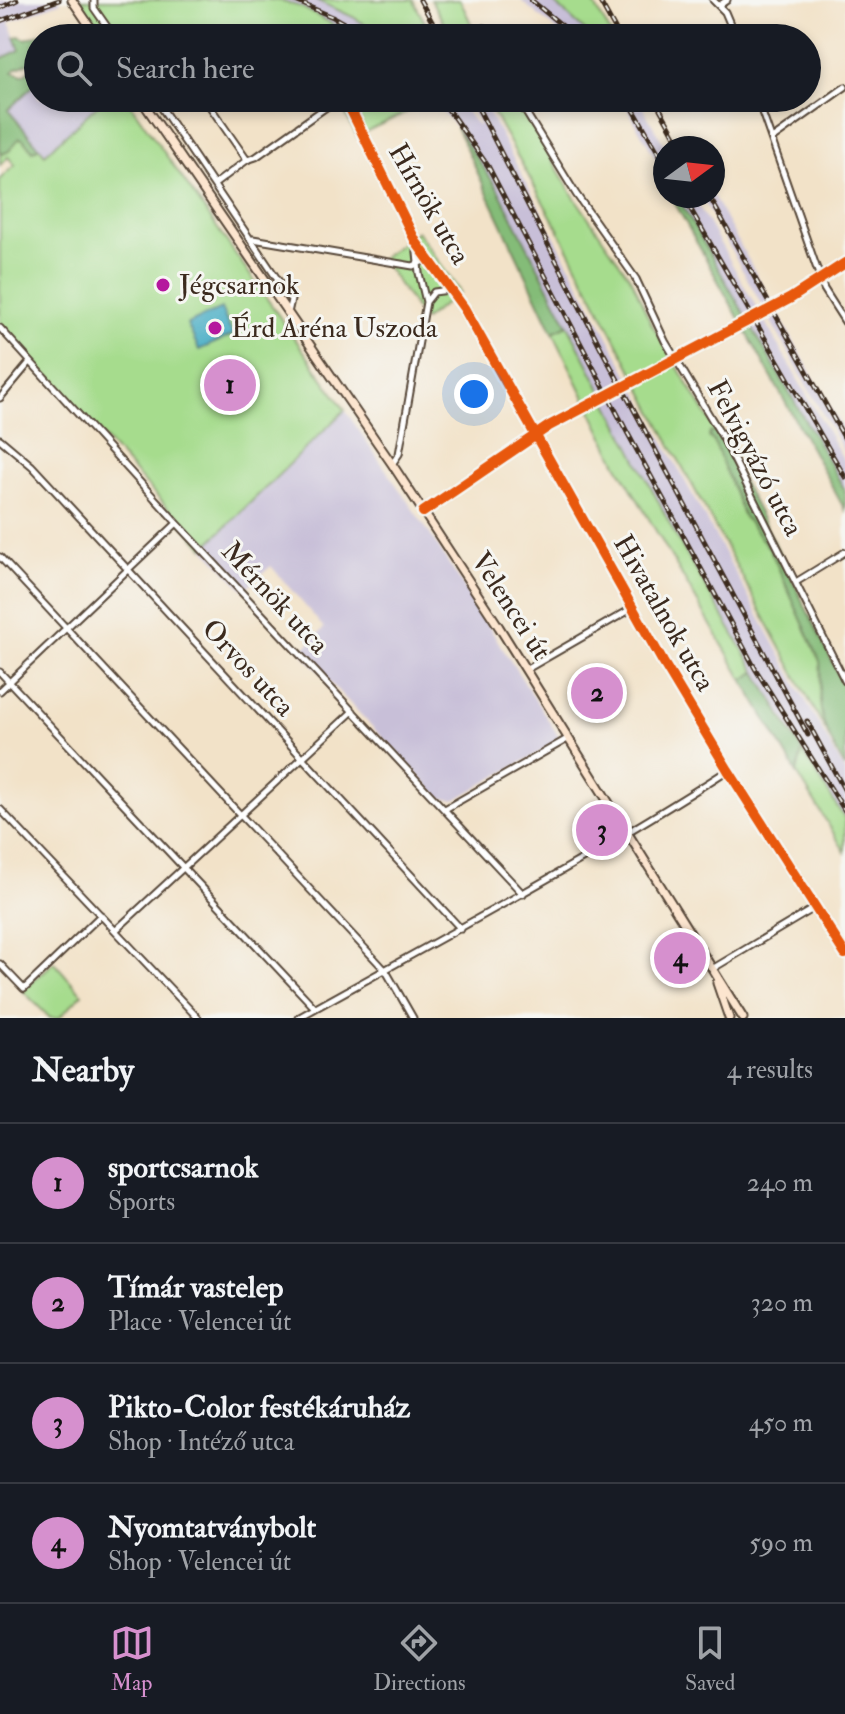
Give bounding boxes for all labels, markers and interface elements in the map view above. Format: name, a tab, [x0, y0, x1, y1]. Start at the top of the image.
search box	[24, 24, 821, 112]
icon: search	[52, 46, 96, 90]
text: Search here	[116, 50, 255, 87]
north arrow	[653, 136, 725, 208]
street label: Hírnök utca	[380, 137, 478, 271]
place label: Jégcsarnok	[178, 268, 300, 303]
marker: Jégcsarnok	[154, 276, 172, 294]
place label: Érd Aréna Uszoda	[231, 311, 438, 346]
marker: Érd Aréna Uszoda	[206, 319, 224, 337]
pin: 1	[204, 355, 256, 415]
your location	[454, 374, 494, 414]
street label: Felvigyázó utca	[699, 374, 811, 543]
street label: Hivatalnok utca	[605, 529, 723, 698]
street label: Mérnök utca	[214, 534, 337, 662]
street label: Velencei út	[463, 545, 559, 667]
street label: Orvos utca	[194, 612, 302, 724]
pin: 2	[571, 663, 623, 723]
pin: 3	[576, 800, 628, 860]
pin: 4	[654, 928, 706, 988]
text: Nearby	[32, 1049, 134, 1092]
text: 4 results	[727, 1054, 813, 1086]
text: sportcsarnok	[108, 1149, 259, 1186]
text: 1	[53, 1167, 63, 1199]
text: 240 m	[747, 1167, 813, 1199]
text: Sports	[108, 1186, 175, 1218]
text: Tímár vastelep	[108, 1269, 283, 1306]
text: 2	[51, 1287, 65, 1319]
text: 320 m	[751, 1287, 813, 1319]
text: Place · Velencei út	[108, 1306, 291, 1338]
text: Pikto-Color festékáruház	[108, 1389, 410, 1426]
text: 3	[53, 1407, 63, 1439]
text: 450 m	[749, 1407, 813, 1439]
text: Shop · Intéző utca	[108, 1426, 294, 1458]
text: Nyomtatványbolt	[108, 1509, 316, 1546]
text: 4	[51, 1527, 65, 1559]
text: 590 m	[749, 1527, 813, 1559]
text: Shop · Velencei út	[108, 1546, 291, 1578]
tab: Map	[110, 1621, 154, 1697]
tab: Directions	[373, 1621, 466, 1697]
tab: Saved	[685, 1621, 735, 1697]

